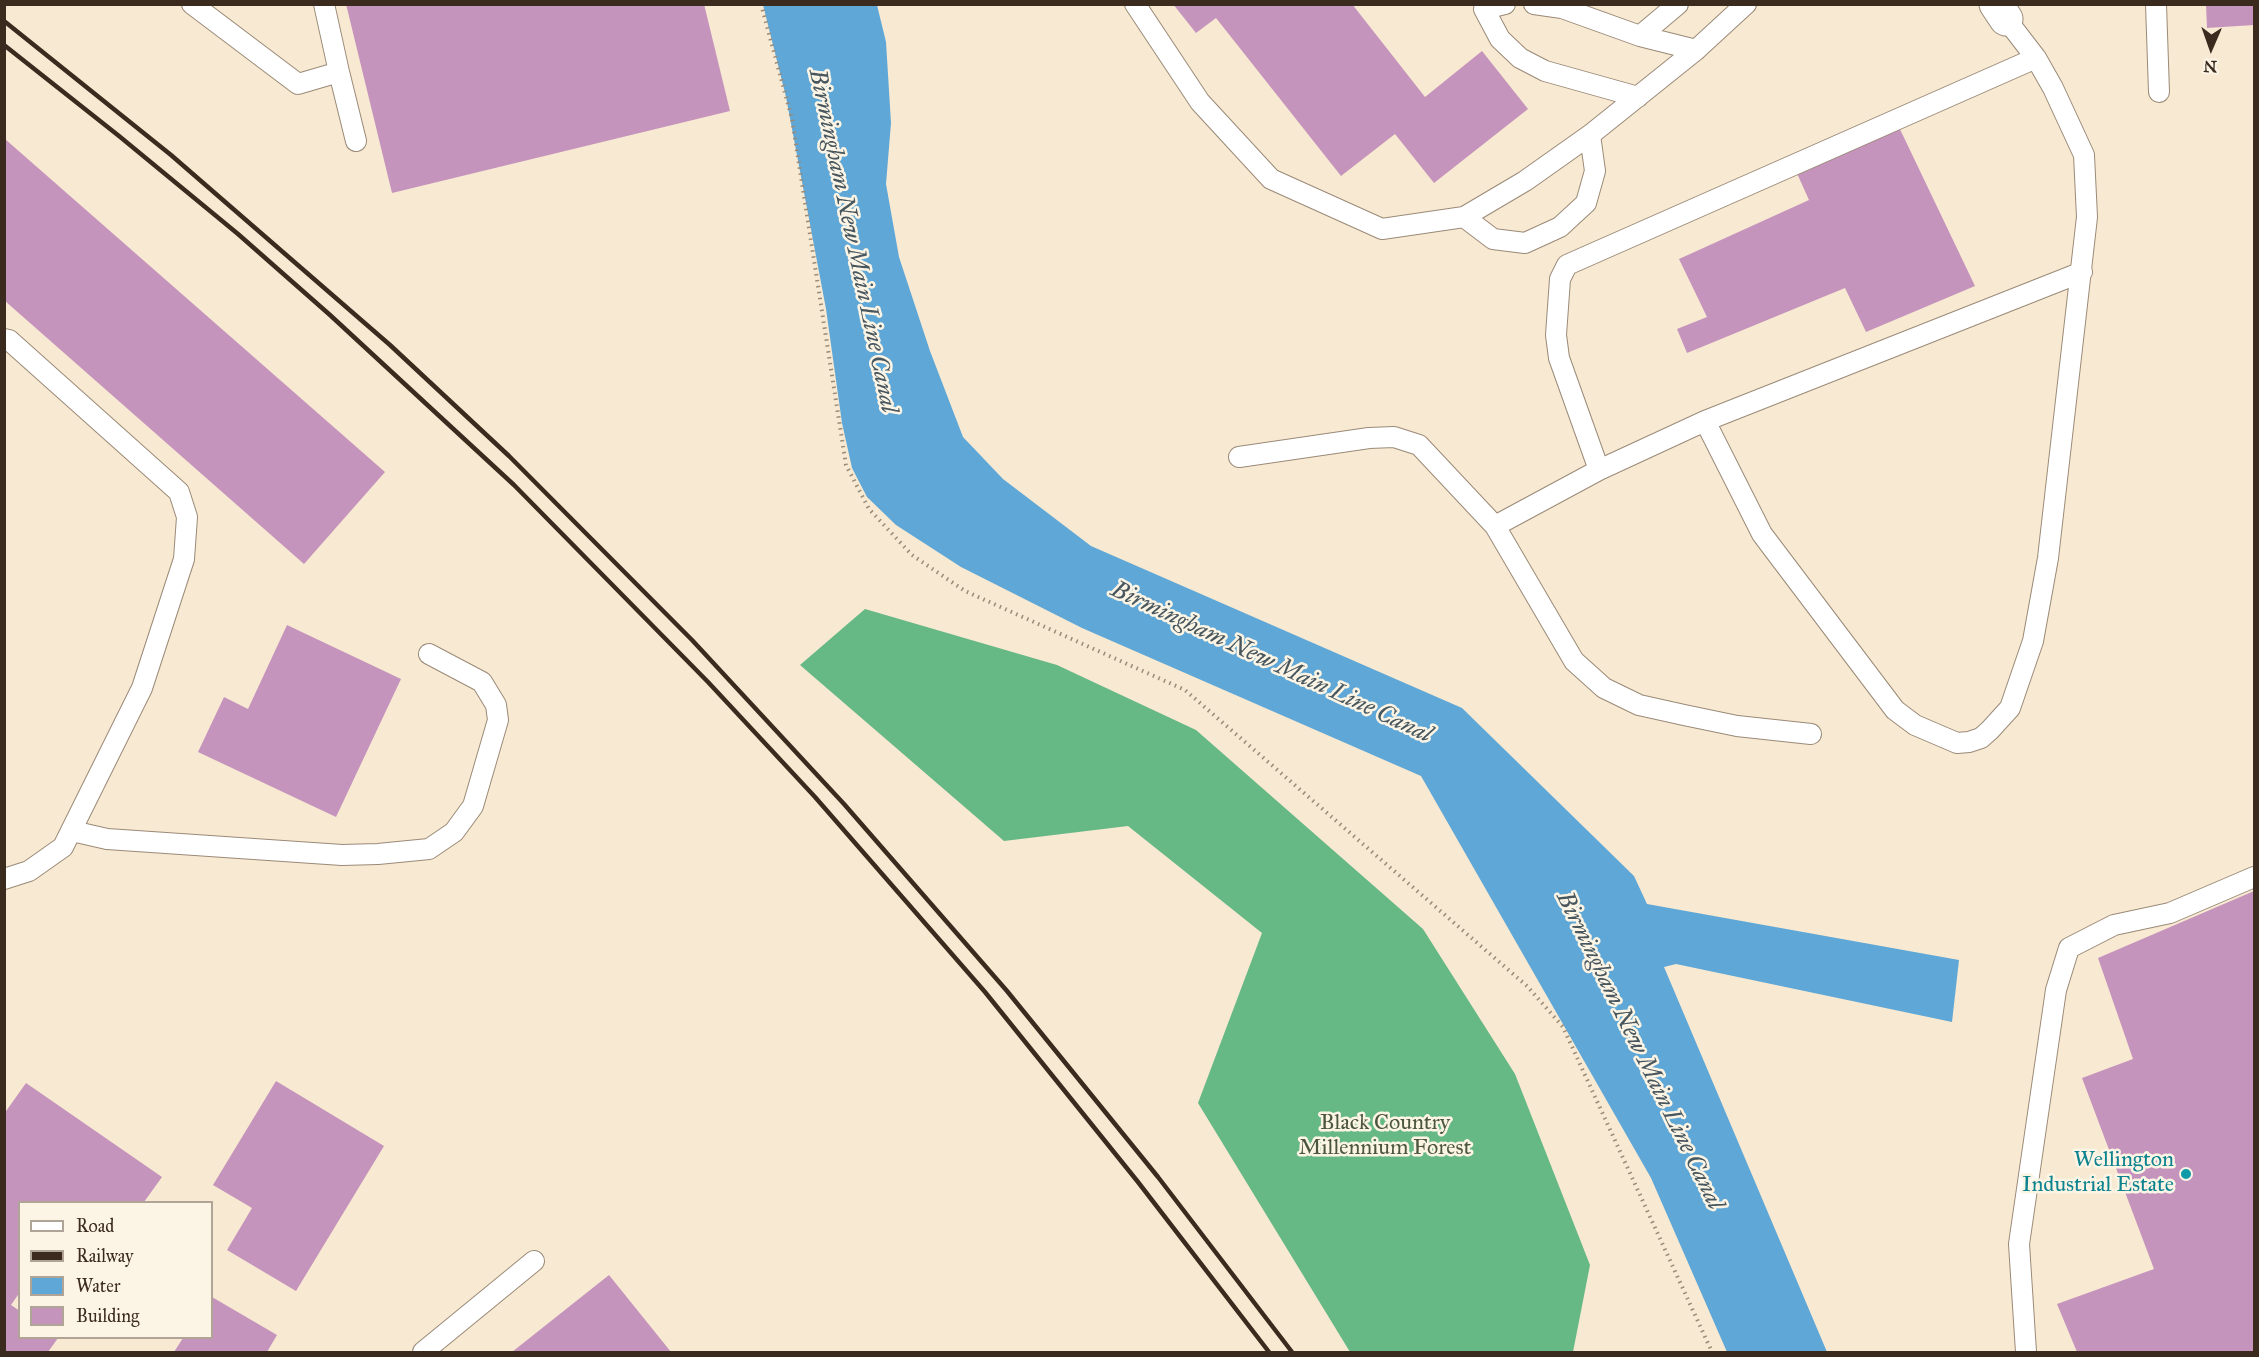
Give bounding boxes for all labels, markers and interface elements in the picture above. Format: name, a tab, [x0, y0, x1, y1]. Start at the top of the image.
north arrow	[2181, 18, 2241, 78]
text: N	[2203, 57, 2217, 76]
water label: Birmingham New Main Line Canal	[801, 67, 903, 415]
water label: Birmingham New Main Line Canal	[1106, 576, 1436, 750]
water label: Birmingham New Main Line Canal	[1549, 887, 1729, 1215]
park label: Black Country Millennium Forest	[1299, 1111, 1471, 1162]
place label: Wellington Industrial Estate	[2022, 1148, 2174, 1200]
marker: Wellington Industrial Estate	[2179, 1167, 2193, 1181]
legend	[18, 1201, 213, 1339]
text: Road	[76, 1215, 114, 1237]
text: Railway	[76, 1245, 133, 1267]
text: Water	[76, 1275, 120, 1297]
text: Building	[76, 1305, 139, 1327]

